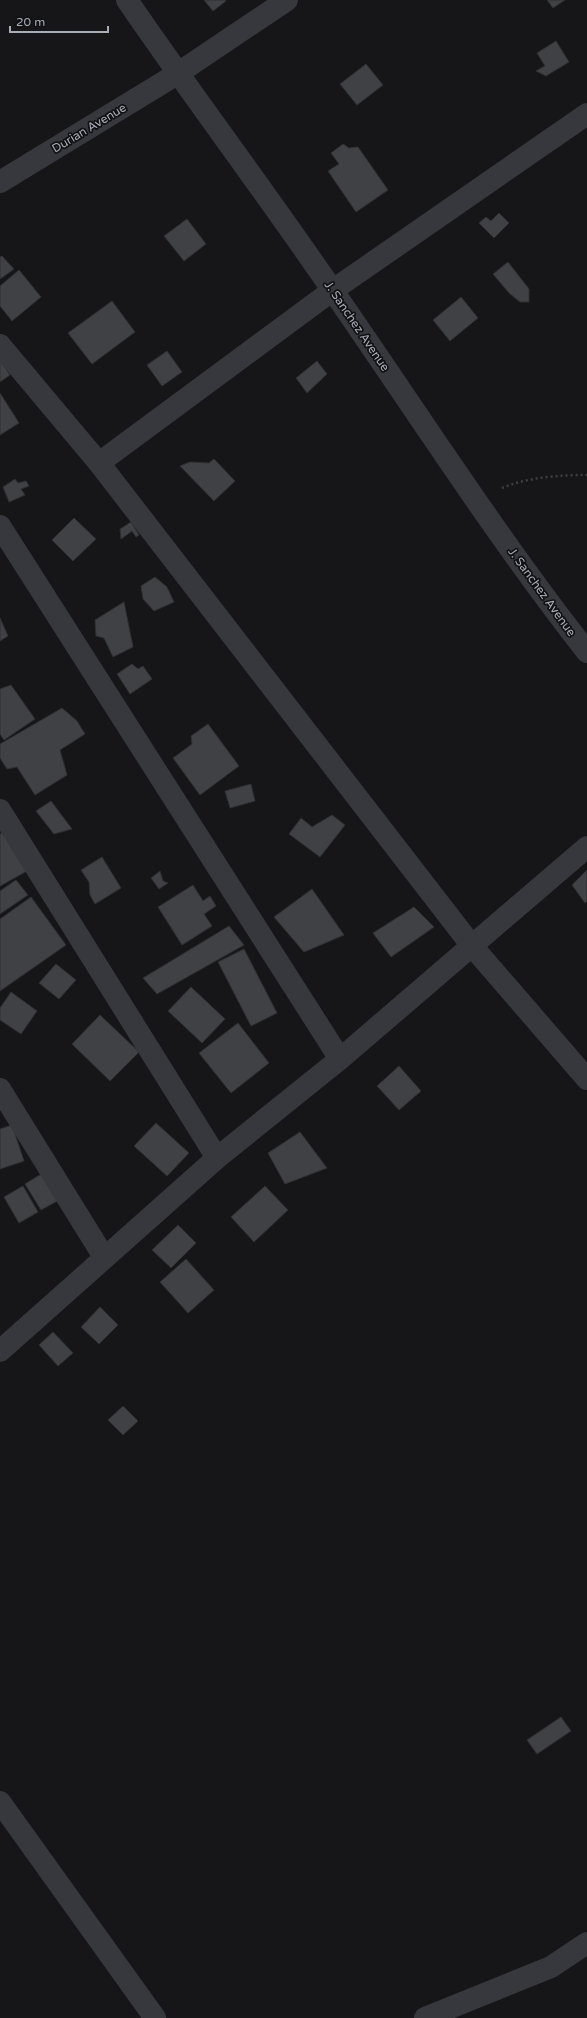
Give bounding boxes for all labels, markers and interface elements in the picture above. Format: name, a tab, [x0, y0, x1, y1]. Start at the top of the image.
scale bar	[10, 8, 108, 34]
text: 20 m	[16, 15, 45, 29]
street label: Durian Avenue	[49, 100, 129, 156]
street label: J. Sanchez Avenue	[322, 278, 393, 374]
street label: J. Sanchez Avenue	[505, 545, 579, 639]

